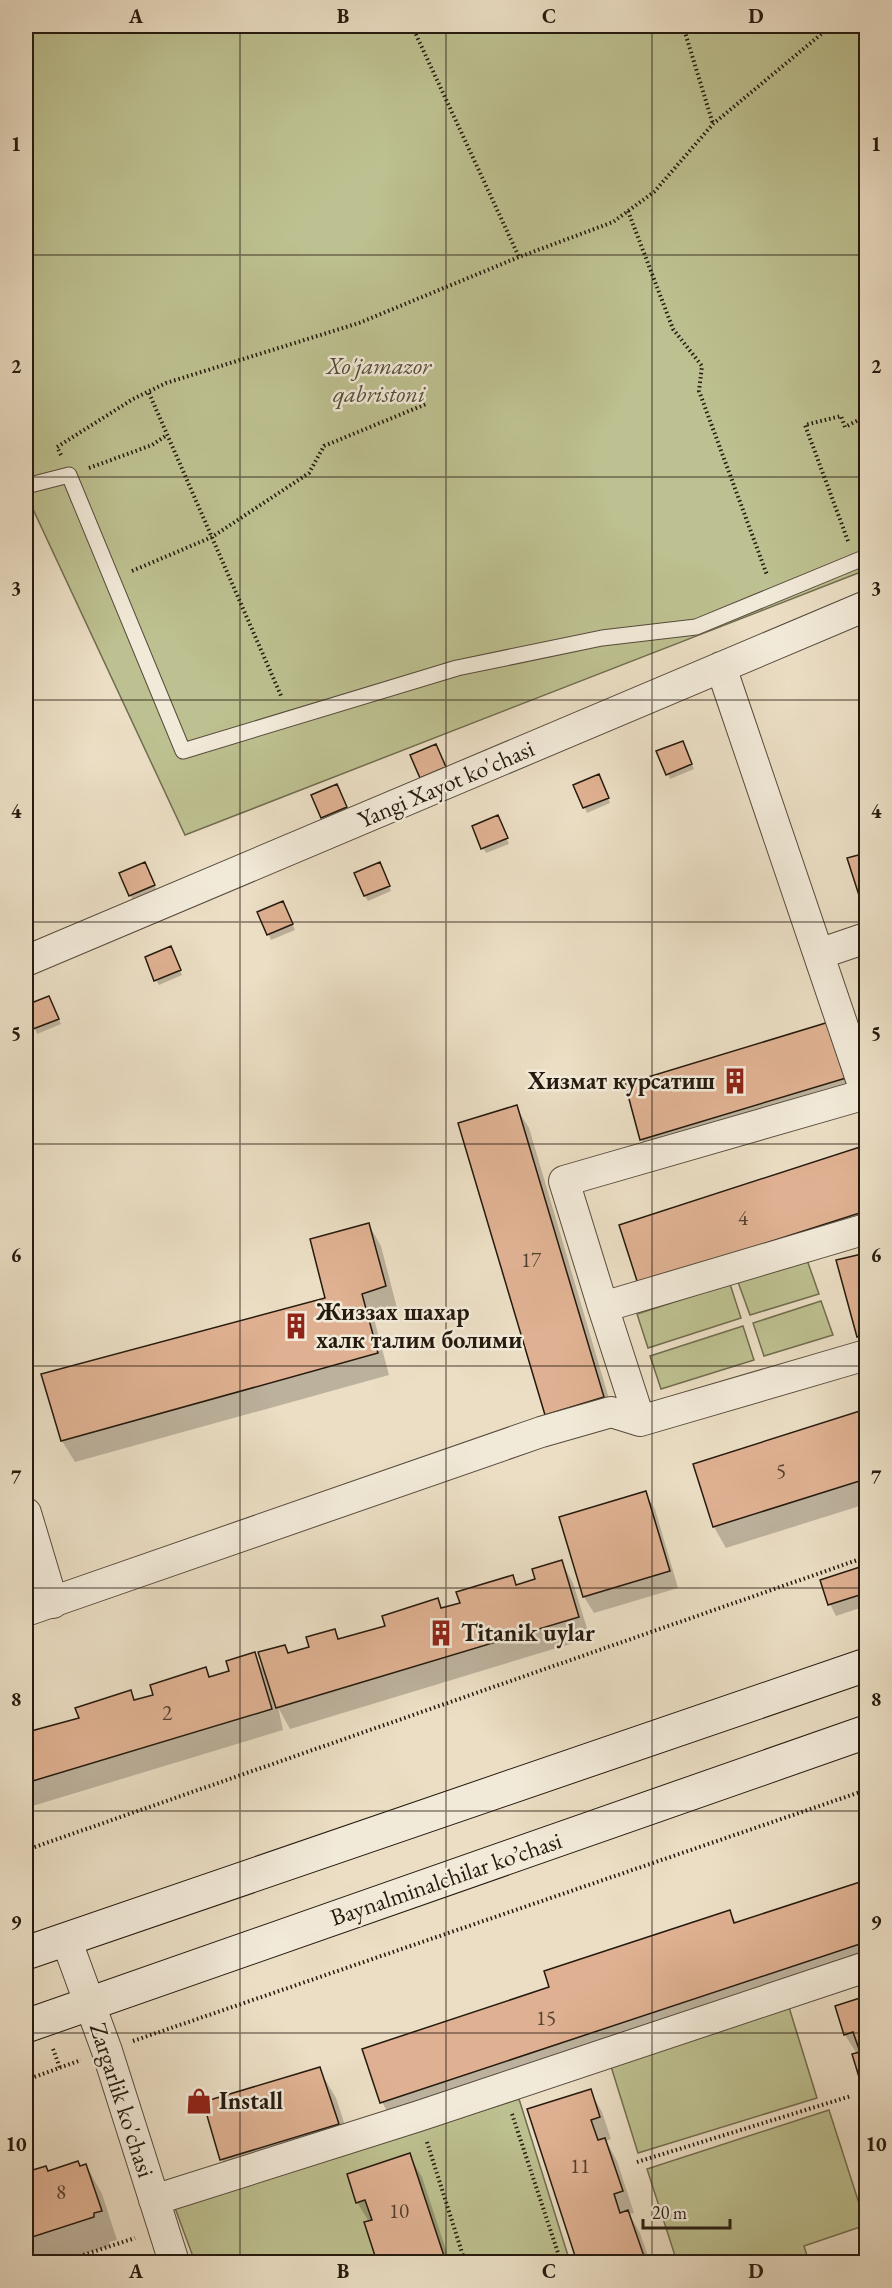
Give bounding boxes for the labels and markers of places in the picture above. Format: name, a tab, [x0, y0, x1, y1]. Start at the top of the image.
place label: Хизмат курсатиш	[527, 1065, 715, 1097]
building icon: Хизмат курсатиш	[720, 1066, 750, 1096]
place label: Жиззах шахар халк талим болими	[315, 1296, 522, 1355]
building icon: Жиззах шахар халк талим болими	[281, 1311, 311, 1341]
place label: Titanik uylar	[461, 1617, 595, 1649]
building icon: Titanik uylar	[426, 1618, 456, 1648]
place label: Install	[219, 2085, 283, 2116]
shop icon: Install	[184, 2086, 214, 2116]

